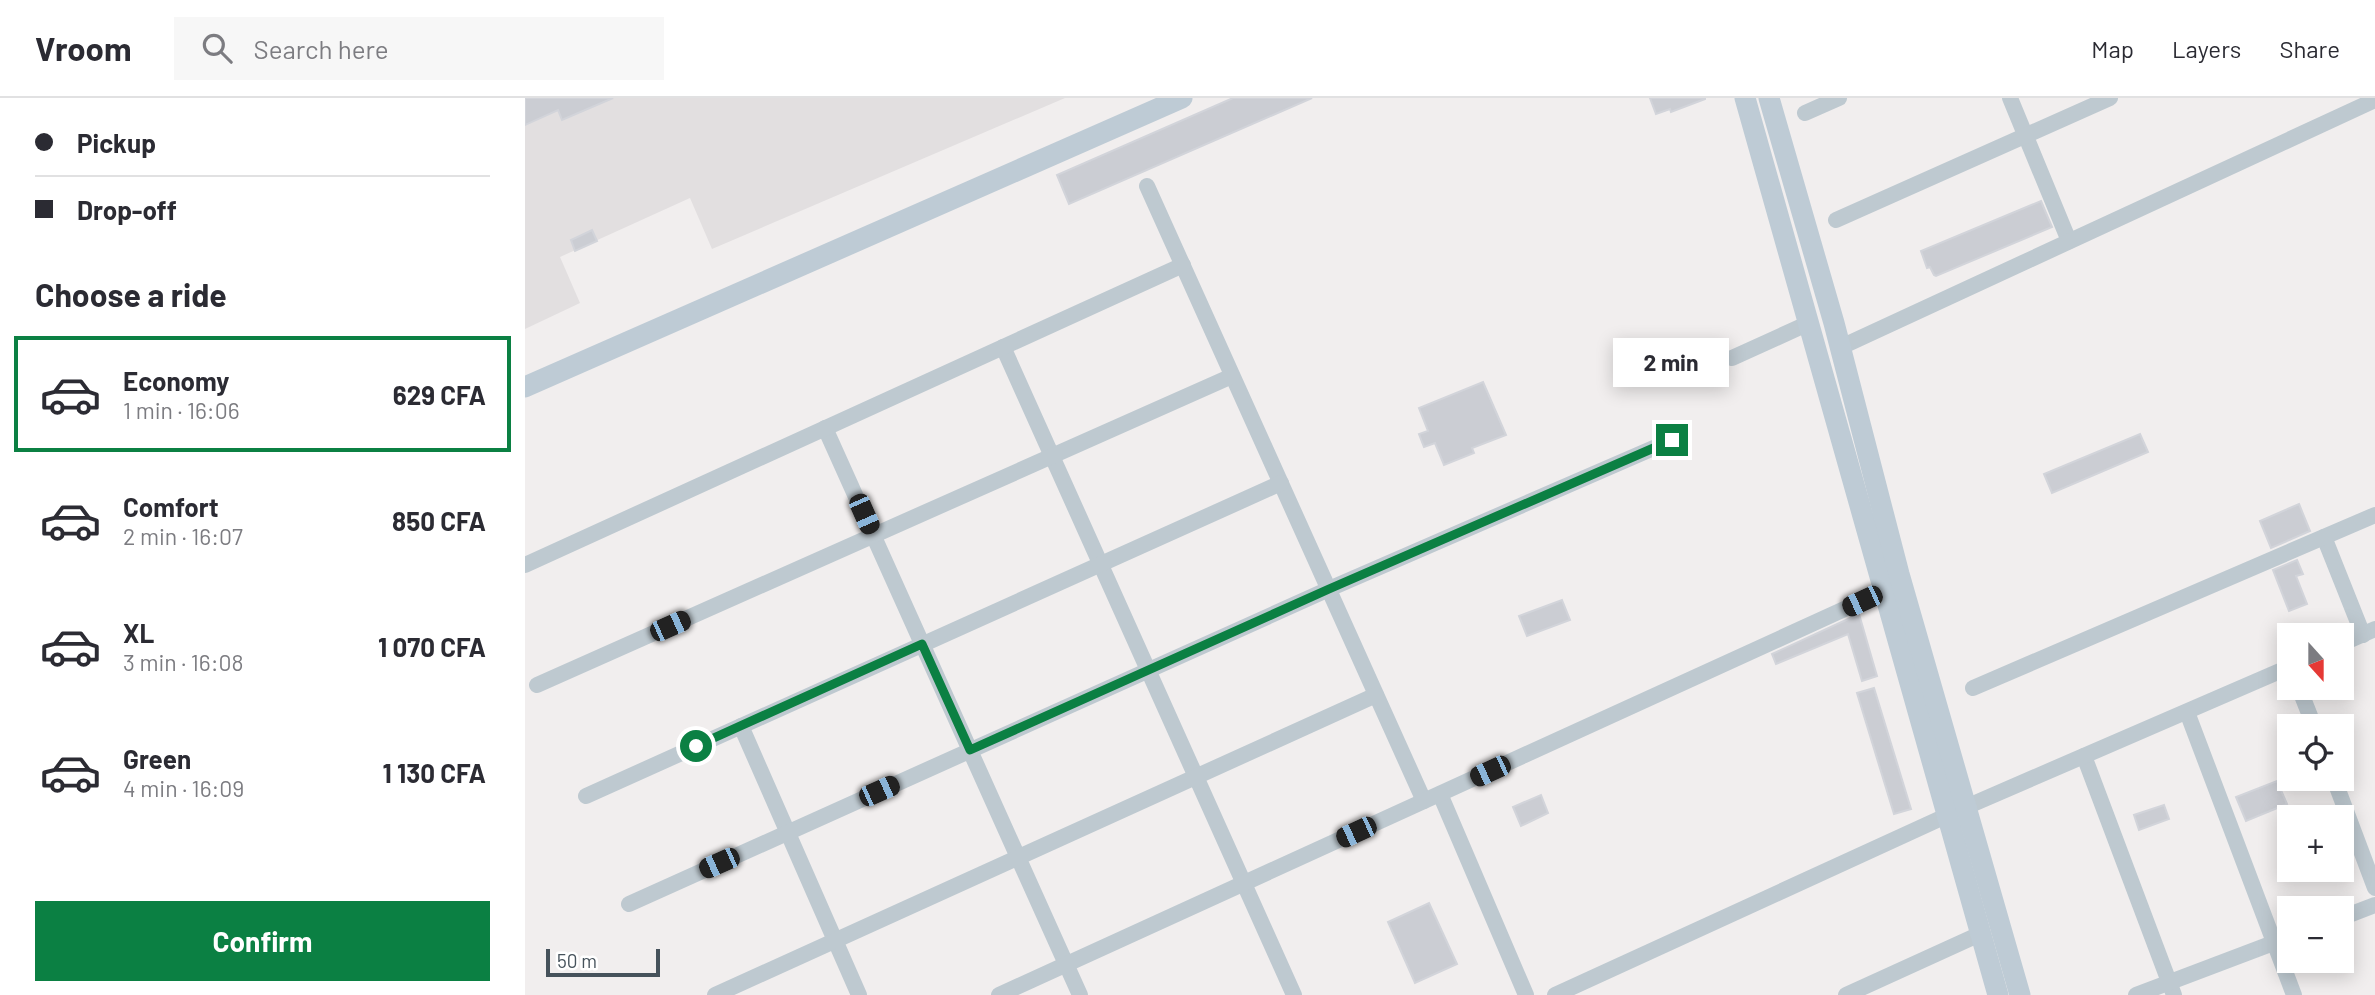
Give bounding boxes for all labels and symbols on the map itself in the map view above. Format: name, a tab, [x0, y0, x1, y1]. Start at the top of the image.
callout: 2 min	[1614, 338, 1730, 388]
route end	[1656, 424, 1688, 456]
car	[846, 491, 883, 537]
car	[1839, 583, 1886, 619]
car	[647, 608, 694, 644]
north arrow	[2277, 623, 2354, 700]
route start	[680, 730, 712, 762]
car	[1467, 753, 1514, 789]
car	[856, 773, 903, 809]
car	[1333, 814, 1380, 850]
car	[696, 845, 743, 881]
scale bar	[546, 946, 660, 978]

